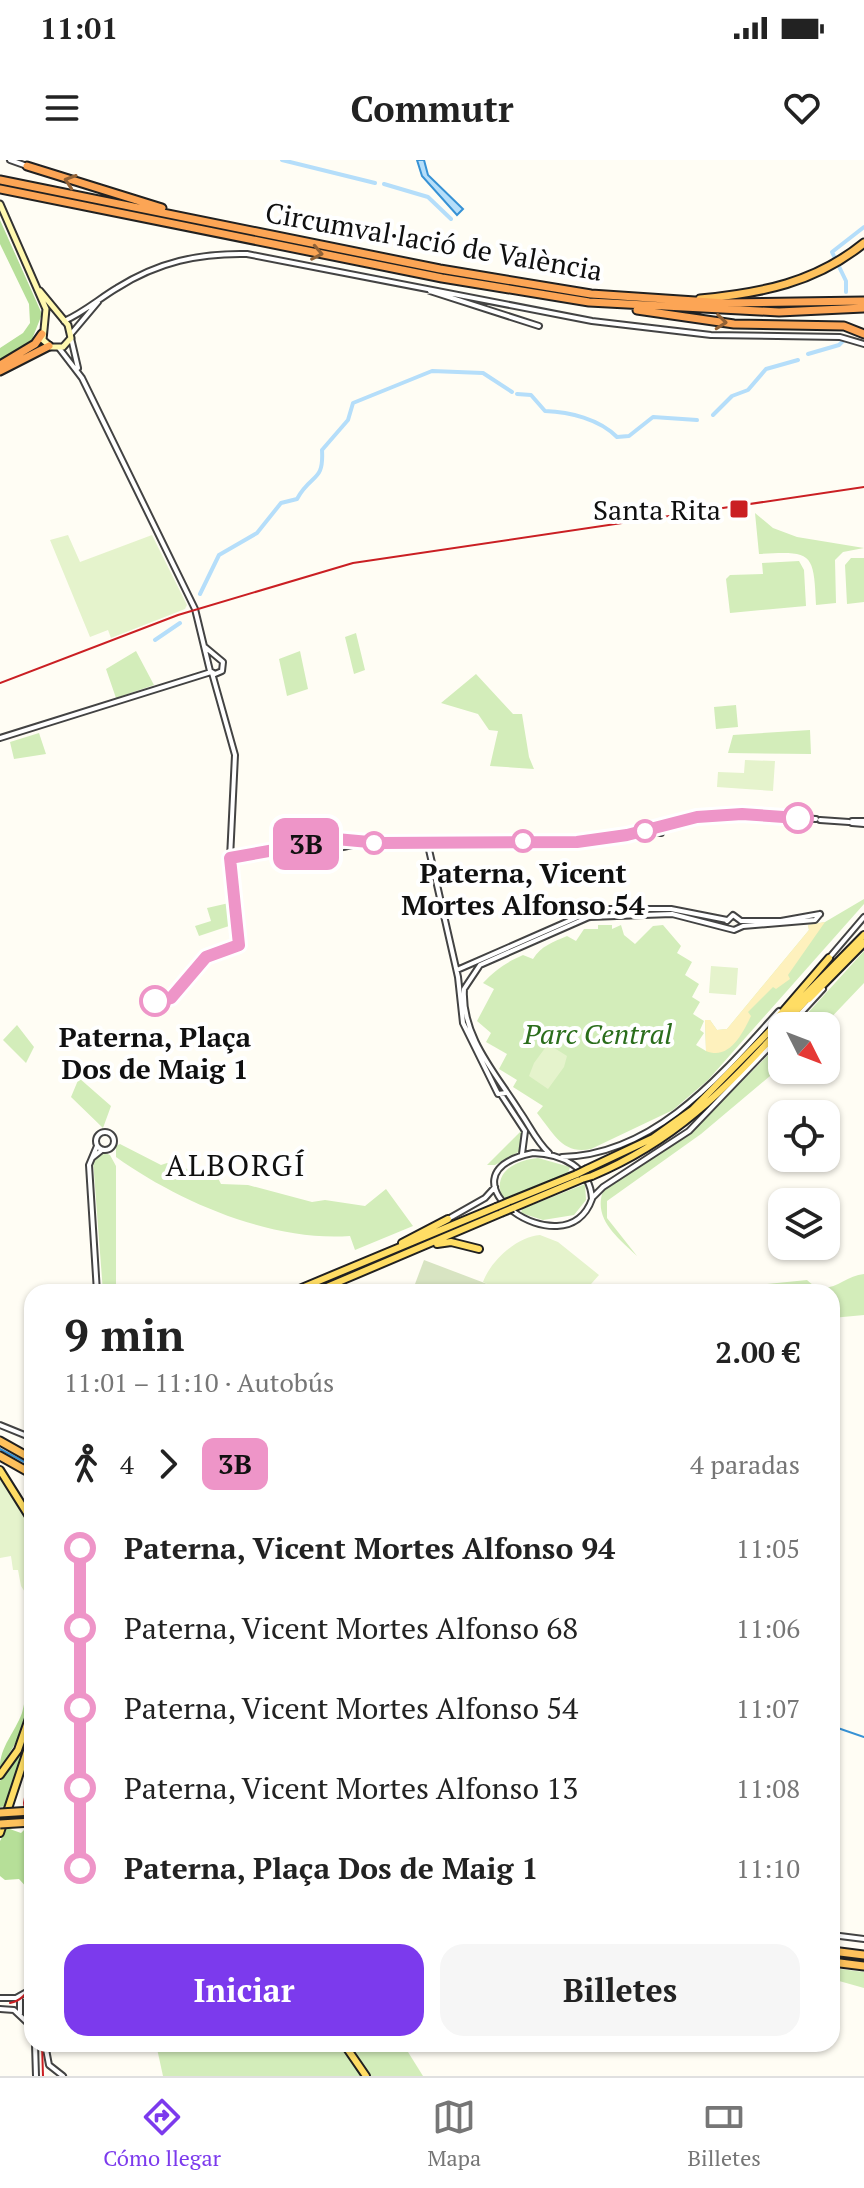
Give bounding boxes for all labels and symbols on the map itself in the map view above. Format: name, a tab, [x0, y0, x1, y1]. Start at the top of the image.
one-way arrow	[64, 174, 78, 190]
street label: Circumval·lació de València	[263, 193, 605, 289]
one-way arrow	[310, 244, 324, 261]
one-way arrow	[715, 314, 728, 331]
place label: Santa Rita	[593, 491, 721, 528]
marker: Santa Rita	[728, 498, 750, 520]
unlabelled marker	[783, 803, 813, 833]
line badge: 3B	[270, 818, 342, 870]
unlabelled marker	[634, 820, 656, 842]
marker: Paterna, Vicent Mortes Alfonso 54	[512, 830, 534, 852]
unlabelled marker	[363, 832, 385, 854]
place label: Paterna, Vicent Mortes Alfonso 54	[401, 854, 645, 923]
marker: Paterna, Plaça Dos de Maig 1	[140, 986, 170, 1016]
north arrow	[768, 1012, 840, 1084]
park label: Parc Central	[523, 1015, 673, 1052]
place label: Paterna, Plaça Dos de Maig 1	[59, 1018, 252, 1087]
district label: ALBORGÍ	[166, 1145, 307, 1185]

